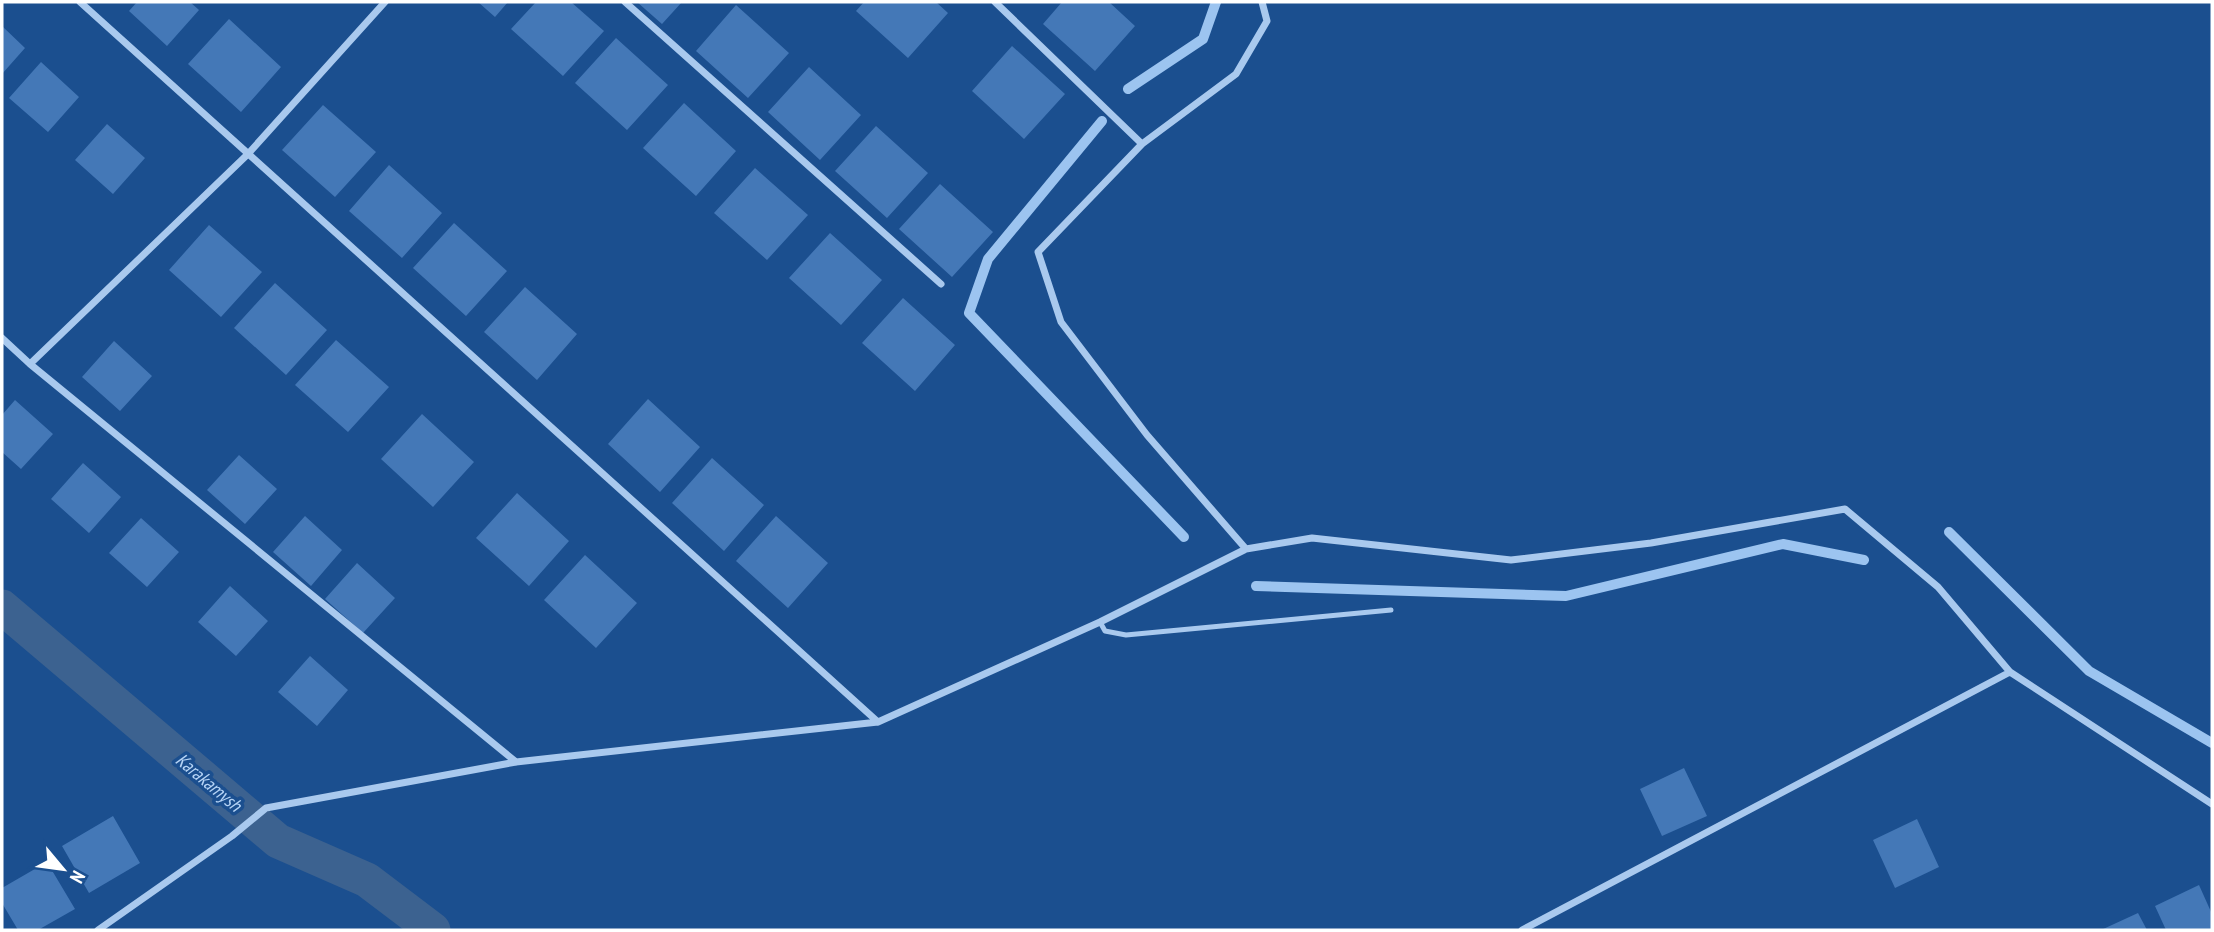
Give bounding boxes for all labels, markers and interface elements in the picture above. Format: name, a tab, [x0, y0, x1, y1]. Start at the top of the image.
water label: Karakamysh	[171, 748, 248, 818]
north arrow	[28, 834, 98, 904]
text: N	[65, 867, 91, 888]

